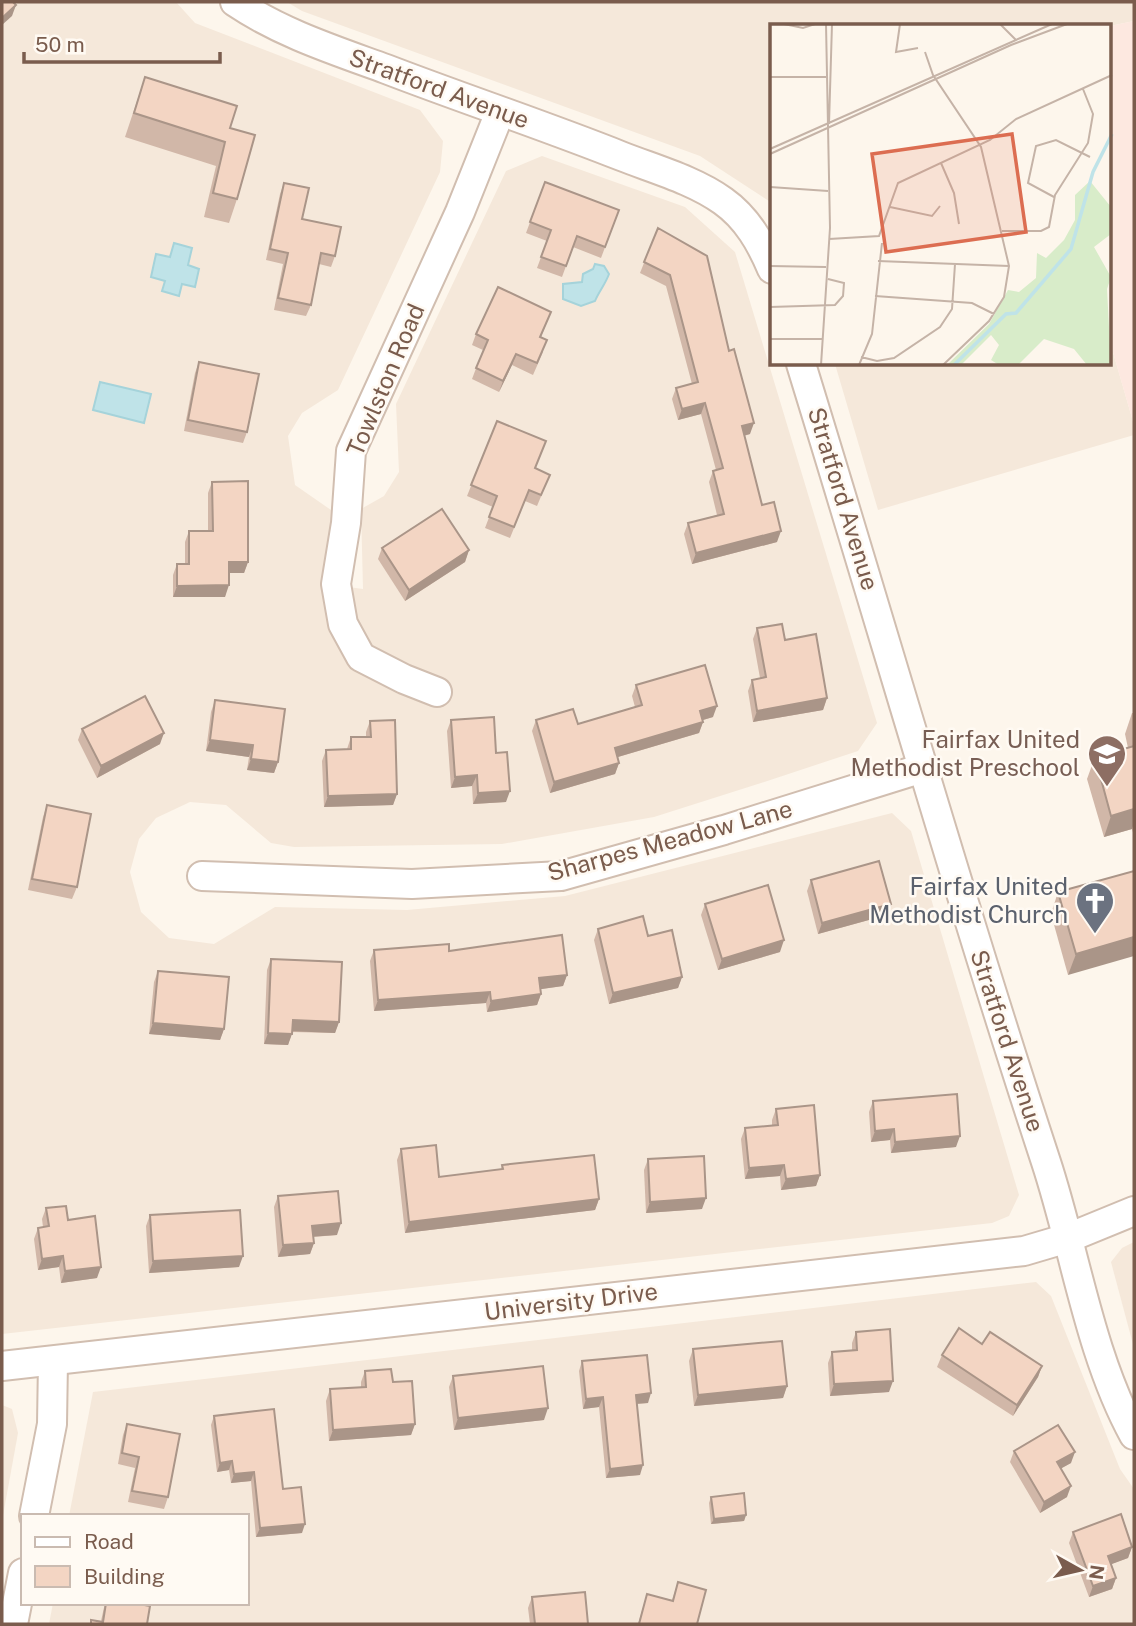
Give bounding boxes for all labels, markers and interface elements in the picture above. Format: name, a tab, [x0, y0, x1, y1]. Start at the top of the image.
scale bar	[24, 21, 220, 65]
inset map	[770, 24, 1112, 366]
text: 50 m	[35, 32, 85, 57]
street label: Stratford Avenue	[345, 42, 533, 134]
street label: Towlston Road	[340, 299, 430, 460]
street label: Stratford Avenue	[803, 404, 885, 594]
place label: Fairfax United Methodist Preschool	[850, 725, 1080, 781]
school or university icon: Fairfax United Methodist Preschool	[1086, 733, 1128, 788]
street label: Sharpes Meadow Lane	[544, 794, 795, 886]
place label: Fairfax United Methodist Church	[869, 872, 1068, 928]
church icon: Fairfax United Methodist Church	[1074, 880, 1116, 935]
street label: Stratford Avenue	[965, 946, 1051, 1135]
street label: University Drive	[482, 1276, 659, 1326]
legend	[21, 1514, 248, 1605]
text: Road	[84, 1529, 134, 1554]
north arrow	[1045, 1535, 1115, 1605]
text: N	[1085, 1563, 1109, 1581]
text: Building	[84, 1564, 165, 1589]

